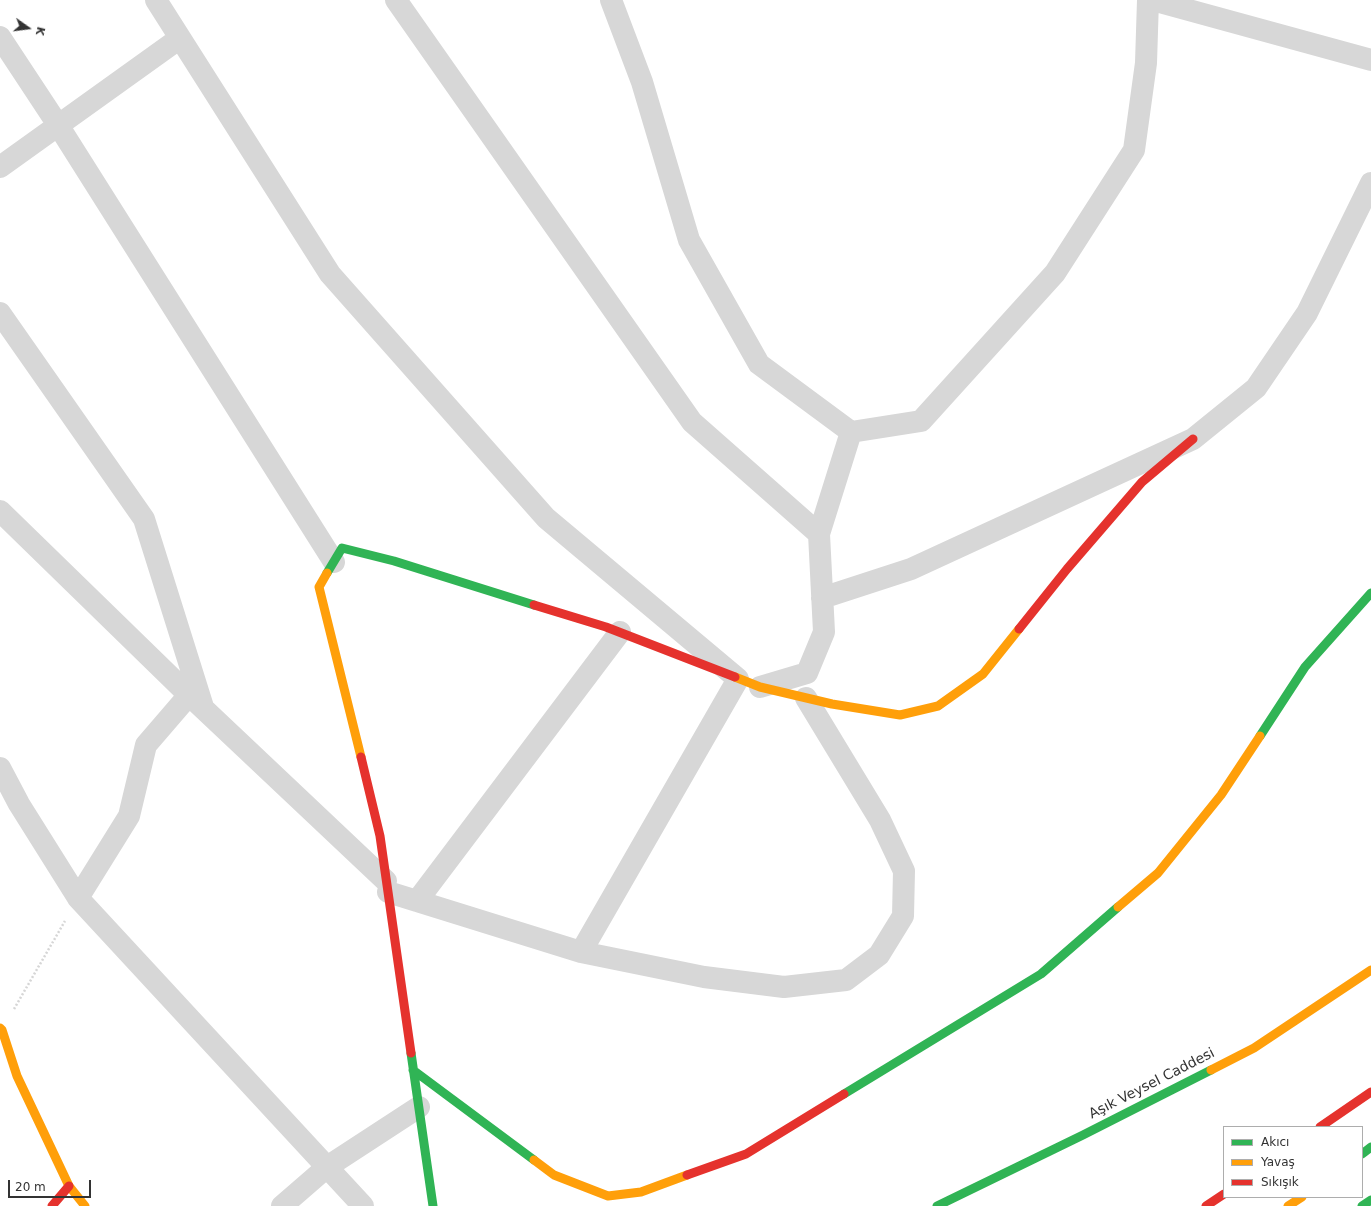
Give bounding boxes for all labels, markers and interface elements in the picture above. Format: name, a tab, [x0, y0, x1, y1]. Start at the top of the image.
north arrow	[8, 8, 48, 48]
text: K	[33, 25, 47, 37]
street label: Aşık Veysel Caddesi	[1086, 1045, 1218, 1123]
legend	[1223, 1126, 1363, 1198]
text: Akıcı	[1261, 1135, 1289, 1149]
text: Yavaş	[1261, 1155, 1295, 1169]
scale bar	[10, 1172, 93, 1198]
text: Sıkışık	[1261, 1175, 1299, 1189]
text: 20 m	[15, 1180, 46, 1194]

